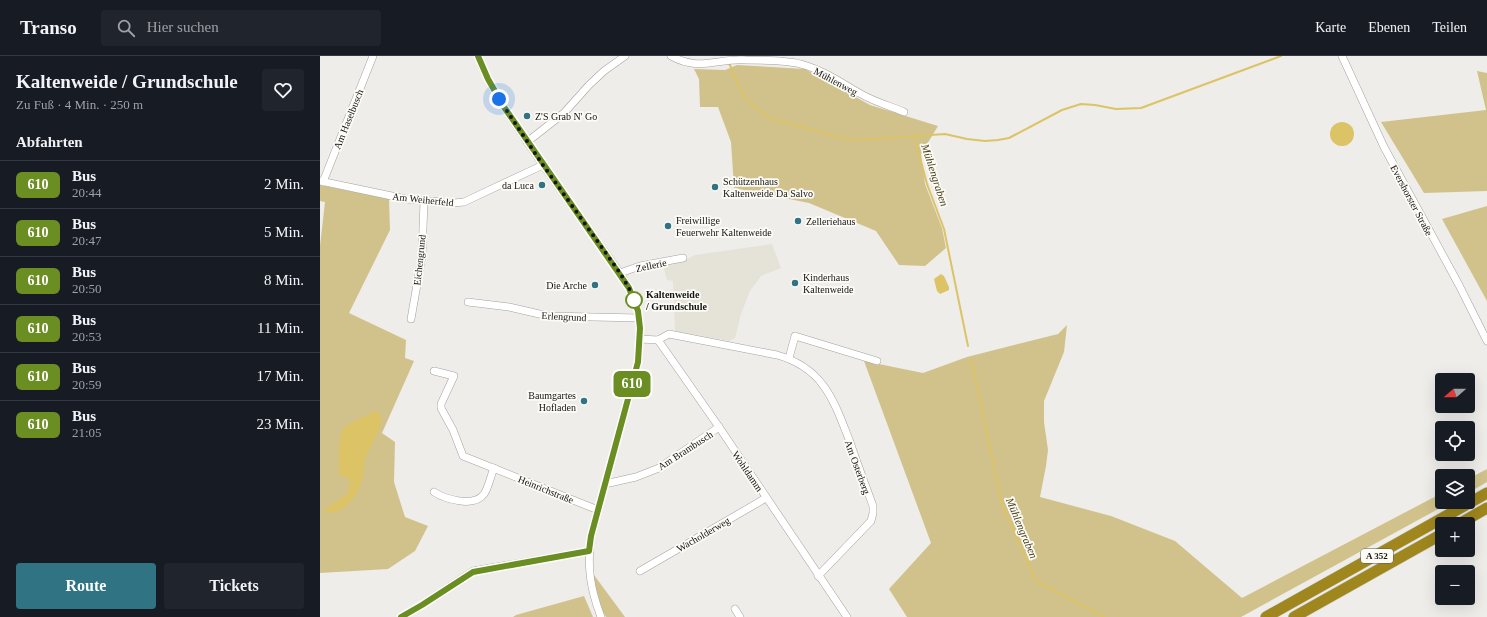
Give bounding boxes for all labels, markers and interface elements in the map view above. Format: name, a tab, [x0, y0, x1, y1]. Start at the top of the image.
search box	[101, 10, 381, 46]
text: Transo	[20, 17, 77, 38]
icon: search	[115, 17, 137, 39]
text: Hier suchen	[147, 19, 219, 35]
text: Karte	[1315, 20, 1346, 35]
text: Ebenen	[1368, 20, 1410, 35]
text: Teilen	[1432, 20, 1467, 35]
street label: Mühlenweg	[812, 65, 859, 98]
button: heart	[262, 69, 304, 111]
text: Kaltenweide / Grundschule	[16, 71, 238, 92]
street label: Am Haselbusch	[331, 88, 365, 151]
your location	[489, 89, 509, 109]
text: Zu Fuß · 4 Min. · 250 m	[16, 97, 143, 112]
marker: Z'S Grab N' Go	[522, 111, 532, 121]
place label: Z'S Grab N' Go	[535, 111, 597, 122]
text: Abfahrten	[16, 134, 83, 150]
water label: Mühlengraben	[919, 141, 951, 208]
street label: Evershorster Straße	[1388, 163, 1435, 238]
text: Bus	[72, 168, 96, 184]
text: 2 Min.	[264, 176, 304, 192]
place label: Schützenhaus Kaltenweide Da Salvo	[723, 176, 813, 199]
text: 610	[28, 177, 49, 192]
place label: da Luca	[502, 180, 535, 191]
marker: da Luca	[537, 180, 547, 190]
marker: Schützenhaus Kaltenweide Da Salvo	[710, 182, 720, 192]
text: 20:44	[72, 185, 102, 200]
street label: Am Weiherfeld	[392, 191, 454, 208]
place label: Freiwillige Feuerwehr Kaltenweide	[676, 215, 772, 238]
text: Bus	[72, 216, 96, 232]
marker: Zelleriehaus	[793, 216, 803, 226]
place label: Zelleriehaus	[806, 216, 856, 227]
marker: Freiwillige Feuerwehr Kaltenweide	[663, 221, 673, 231]
text: 5 Min.	[264, 224, 304, 240]
text: 610	[28, 225, 49, 240]
text: 20:47	[72, 233, 102, 248]
street label: Eichengrund	[411, 234, 428, 286]
street label: Zellerie	[635, 257, 668, 274]
text: Bus	[72, 264, 96, 280]
text: 8 Min.	[264, 272, 304, 288]
place label: Kinderhaus Kaltenweide	[803, 272, 854, 295]
text: 610	[28, 273, 49, 288]
marker: Kinderhaus Kaltenweide	[790, 278, 800, 288]
place label: Die Arche	[546, 280, 588, 291]
marker: Die Arche	[590, 280, 600, 290]
text: 20:50	[72, 281, 102, 296]
place label: Kaltenweide / Grundschule	[645, 289, 707, 312]
marker: Kaltenweide / Grundschule	[625, 291, 643, 309]
street label: Erlengrund	[541, 310, 587, 323]
text: Bus	[72, 312, 96, 328]
text: 11 Min.	[257, 320, 304, 336]
text: 610	[28, 321, 49, 336]
text: 20:53	[72, 329, 102, 344]
text: Bus	[72, 360, 96, 376]
text: 17 Min.	[256, 368, 304, 384]
text: 610	[28, 369, 49, 384]
line badge: 610	[609, 371, 655, 397]
north arrow	[1435, 373, 1475, 413]
map controls	[1435, 373, 1475, 605]
text: 610	[622, 376, 643, 391]
text: 20:59	[72, 377, 102, 392]
place label: Baumgartes Hofladen	[528, 390, 576, 413]
marker: Baumgartes Hofladen	[579, 396, 589, 406]
text: Bus	[72, 408, 96, 424]
text: 23 Min.	[256, 416, 304, 432]
text: 610	[28, 417, 49, 432]
button: locate	[1435, 421, 1475, 461]
text: 21:05	[72, 425, 102, 440]
street label: Am Brambusch	[656, 429, 715, 472]
street label: Am Osterberg	[843, 439, 872, 496]
street label: Wohldamm	[730, 449, 765, 494]
button: layers	[1435, 469, 1475, 509]
street label: Heinrichstraße	[516, 473, 576, 506]
water label: Mühlengraben	[1003, 495, 1040, 561]
street label: Wacholderweg	[675, 515, 732, 554]
button: +	[1435, 517, 1475, 557]
road number: A 352	[1361, 549, 1393, 563]
button: Route	[16, 563, 156, 609]
button: Tickets	[164, 563, 304, 609]
button: −	[1435, 565, 1475, 605]

